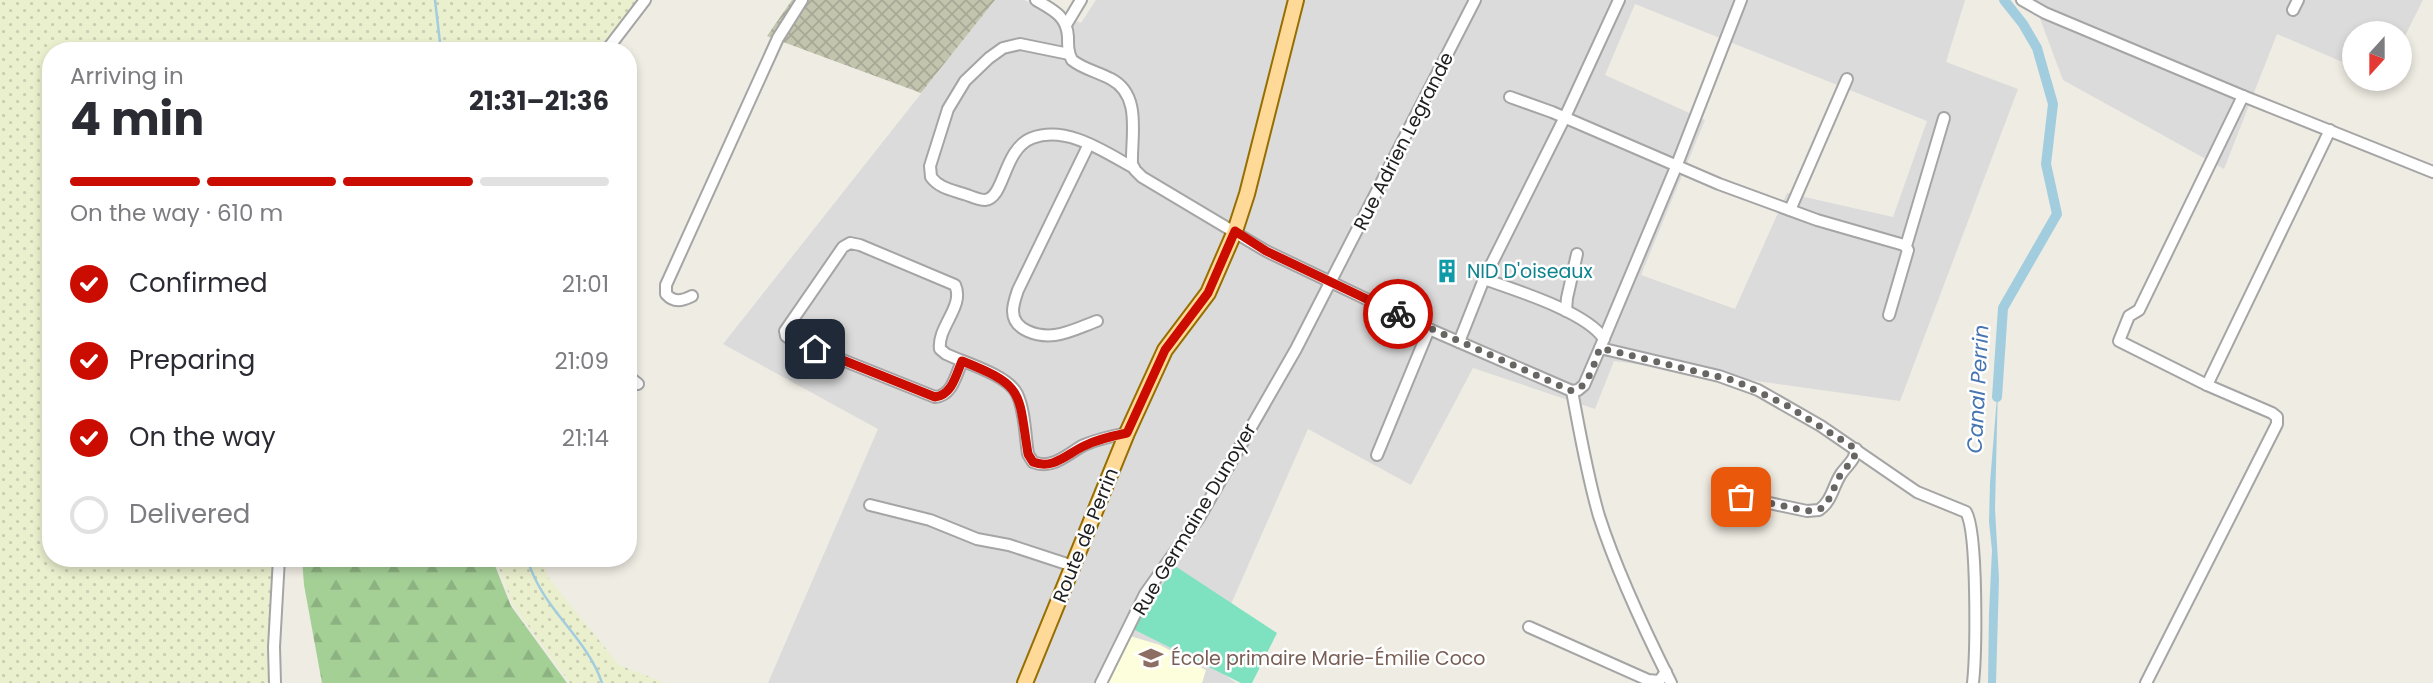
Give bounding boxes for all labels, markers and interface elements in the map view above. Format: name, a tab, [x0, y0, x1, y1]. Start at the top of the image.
north arrow	[2342, 21, 2412, 91]
map controls	[2342, 21, 2412, 91]
street label: Rue Adrien Legrande	[1347, 48, 1460, 235]
text: Arriving in	[70, 60, 184, 92]
text: 21:31–21:36	[469, 83, 609, 119]
text: 4 min	[70, 87, 204, 151]
text: On the way · 610 m	[70, 197, 283, 229]
building icon: NID D'oiseaux	[1433, 257, 1461, 285]
place label: NID D'oiseaux	[1467, 258, 1593, 285]
icon: check	[70, 265, 108, 303]
text: Confirmed	[129, 265, 267, 301]
text: 21:01	[562, 268, 609, 300]
courier	[1363, 279, 1433, 349]
icon: bike	[1379, 295, 1417, 333]
pin	[785, 319, 845, 379]
water label: Canal Perrin	[1960, 324, 1995, 454]
icon: home	[796, 330, 834, 368]
icon: check	[70, 342, 108, 380]
text: Preparing	[129, 342, 255, 378]
text: 21:09	[555, 345, 609, 377]
street label: Rue Germaine Dunoyer	[1126, 418, 1263, 620]
icon: check	[70, 419, 108, 457]
text: On the way	[129, 419, 276, 455]
text: 21:14	[562, 422, 609, 454]
street label: Route de Perrin	[1046, 464, 1125, 607]
pin	[1711, 467, 1771, 527]
icon: bag	[1722, 478, 1760, 516]
text: Delivered	[129, 496, 250, 532]
school or university icon: École primaire Marie-Émilie Coco	[1137, 644, 1165, 672]
place label: École primaire Marie-Émilie Coco	[1171, 645, 1486, 672]

